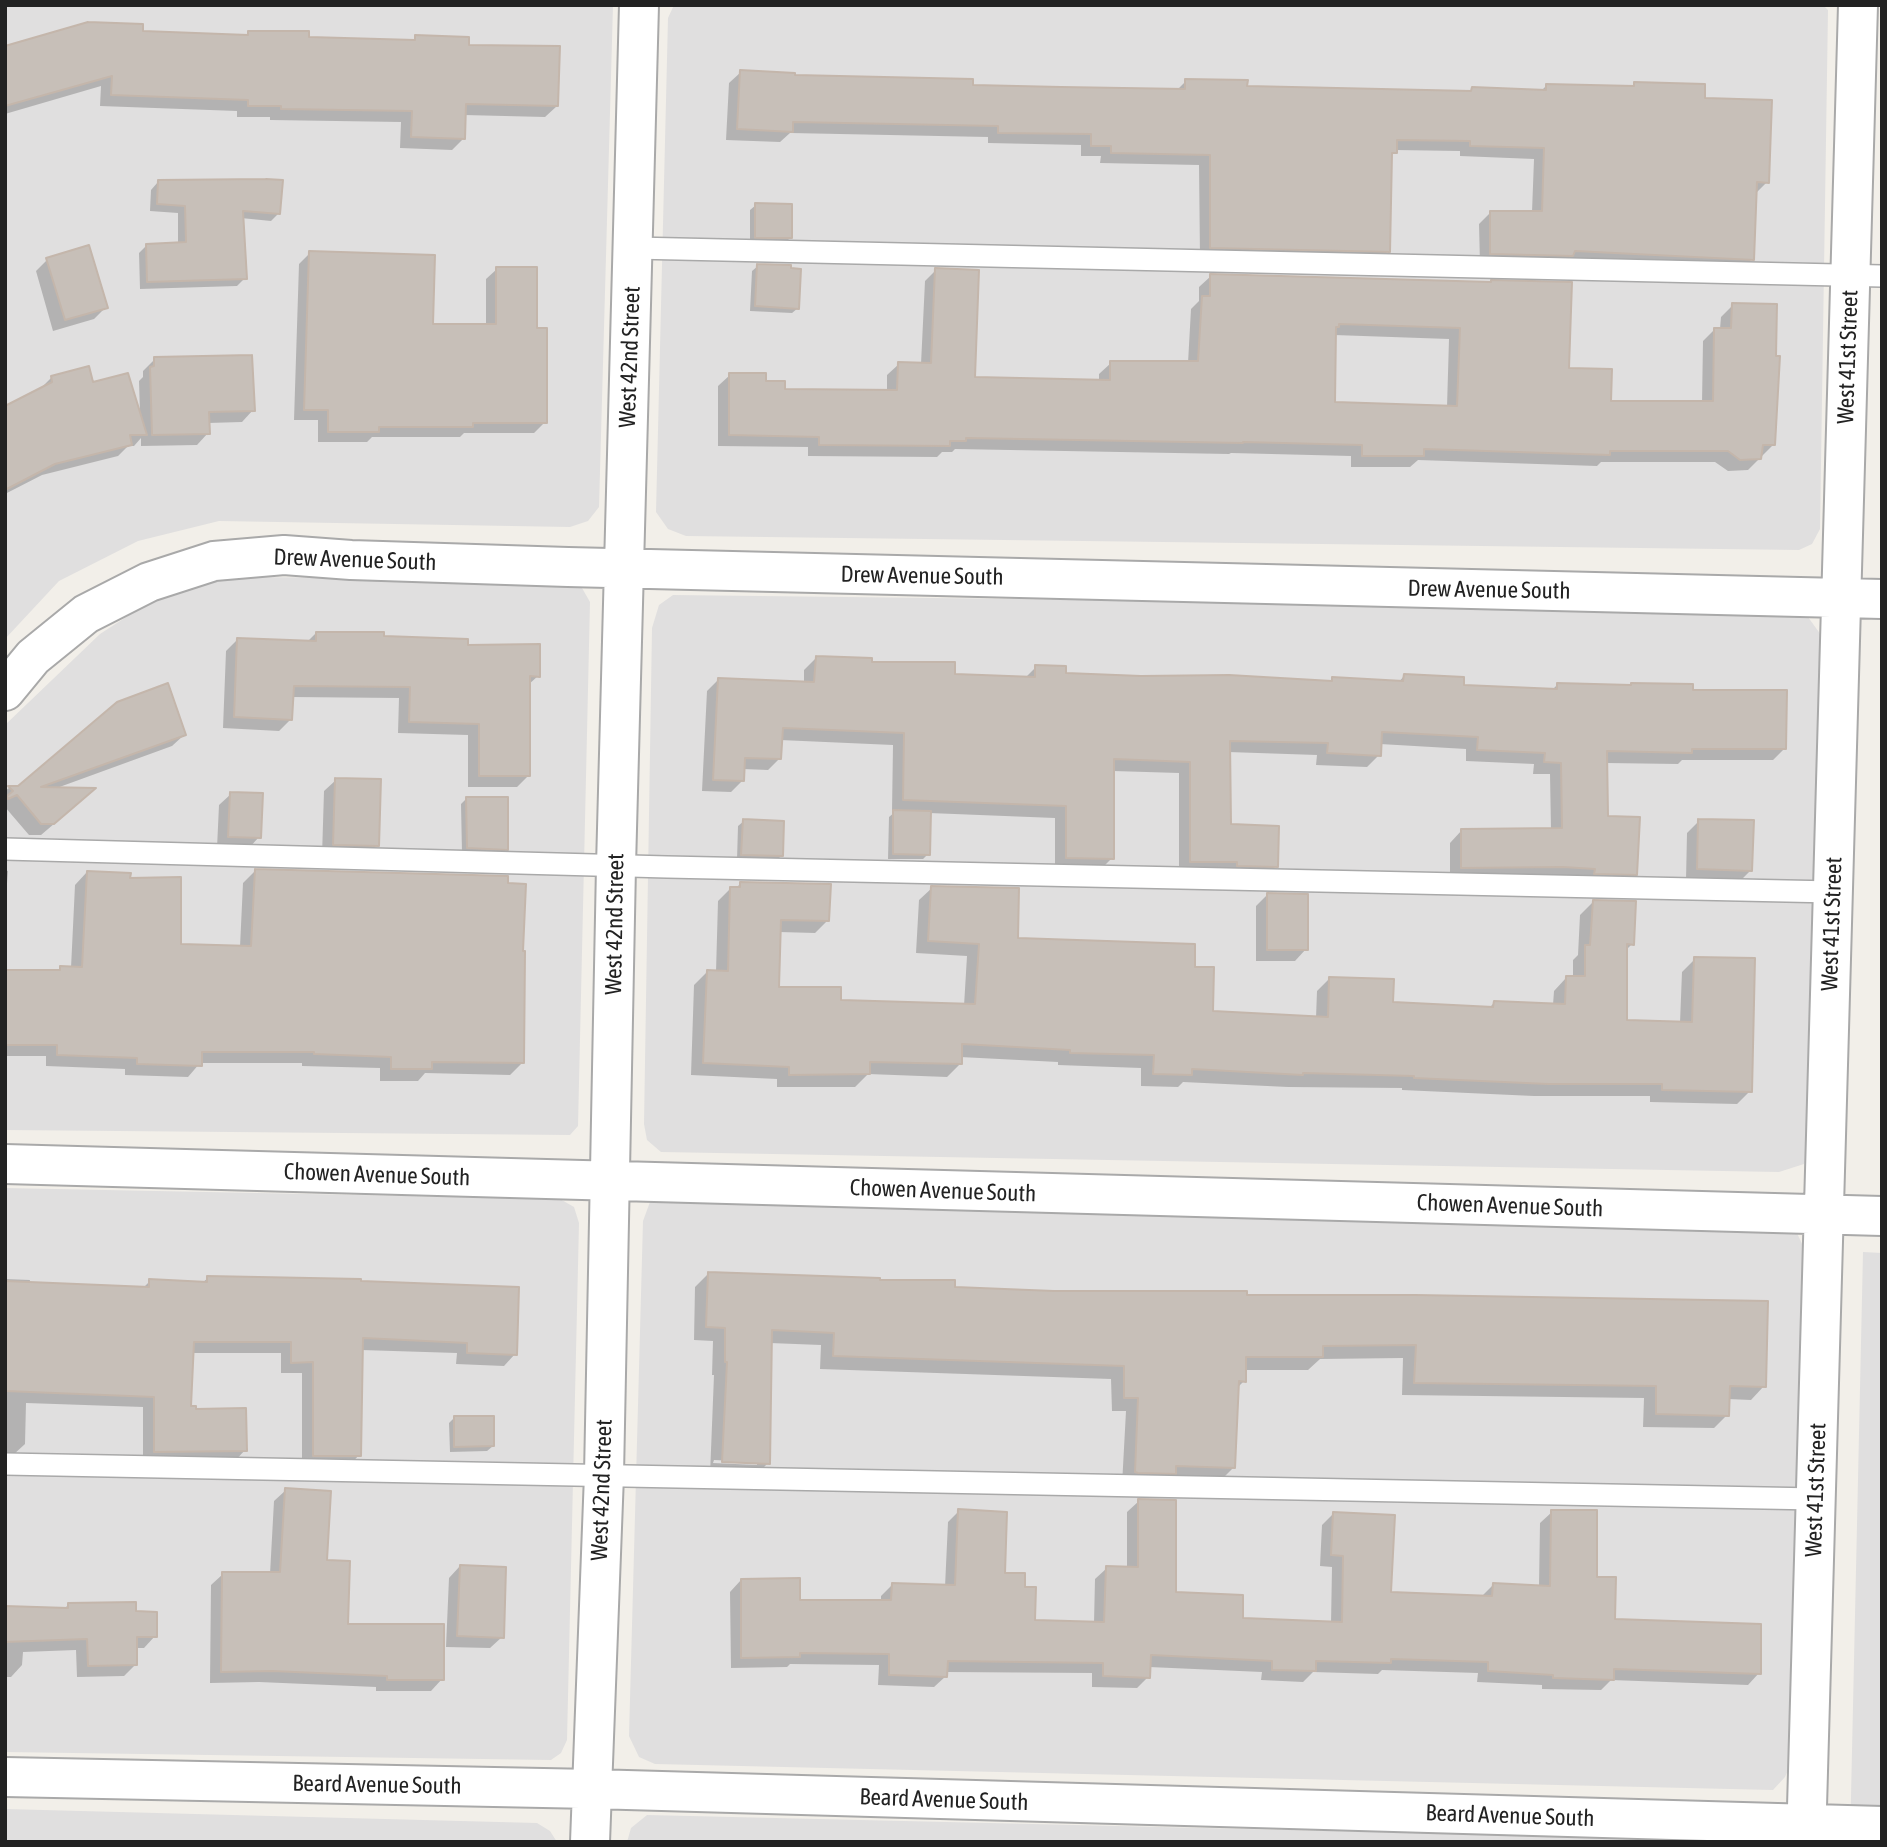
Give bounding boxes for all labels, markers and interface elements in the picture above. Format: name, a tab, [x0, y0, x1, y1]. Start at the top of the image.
street label: West 42nd Street	[614, 286, 646, 428]
street label: West 41st Street	[1832, 289, 1864, 425]
street label: Drew Avenue South	[273, 543, 437, 577]
street label: Drew Avenue South	[840, 561, 1004, 591]
street label: Drew Avenue South	[1407, 575, 1571, 605]
street label: West 42nd Street	[600, 853, 630, 995]
street label: West 41st Street	[1816, 856, 1848, 992]
street label: Chowen Avenue South	[283, 1158, 471, 1192]
street label: Chowen Avenue South	[849, 1174, 1037, 1208]
street label: Chowen Avenue South	[1416, 1189, 1604, 1223]
street label: West 42nd Street	[586, 1419, 618, 1561]
street label: West 41st Street	[1800, 1422, 1832, 1558]
street label: Beard Avenue South	[292, 1770, 462, 1800]
street label: Beard Avenue South	[859, 1783, 1029, 1817]
street label: Beard Avenue South	[1425, 1799, 1595, 1833]

